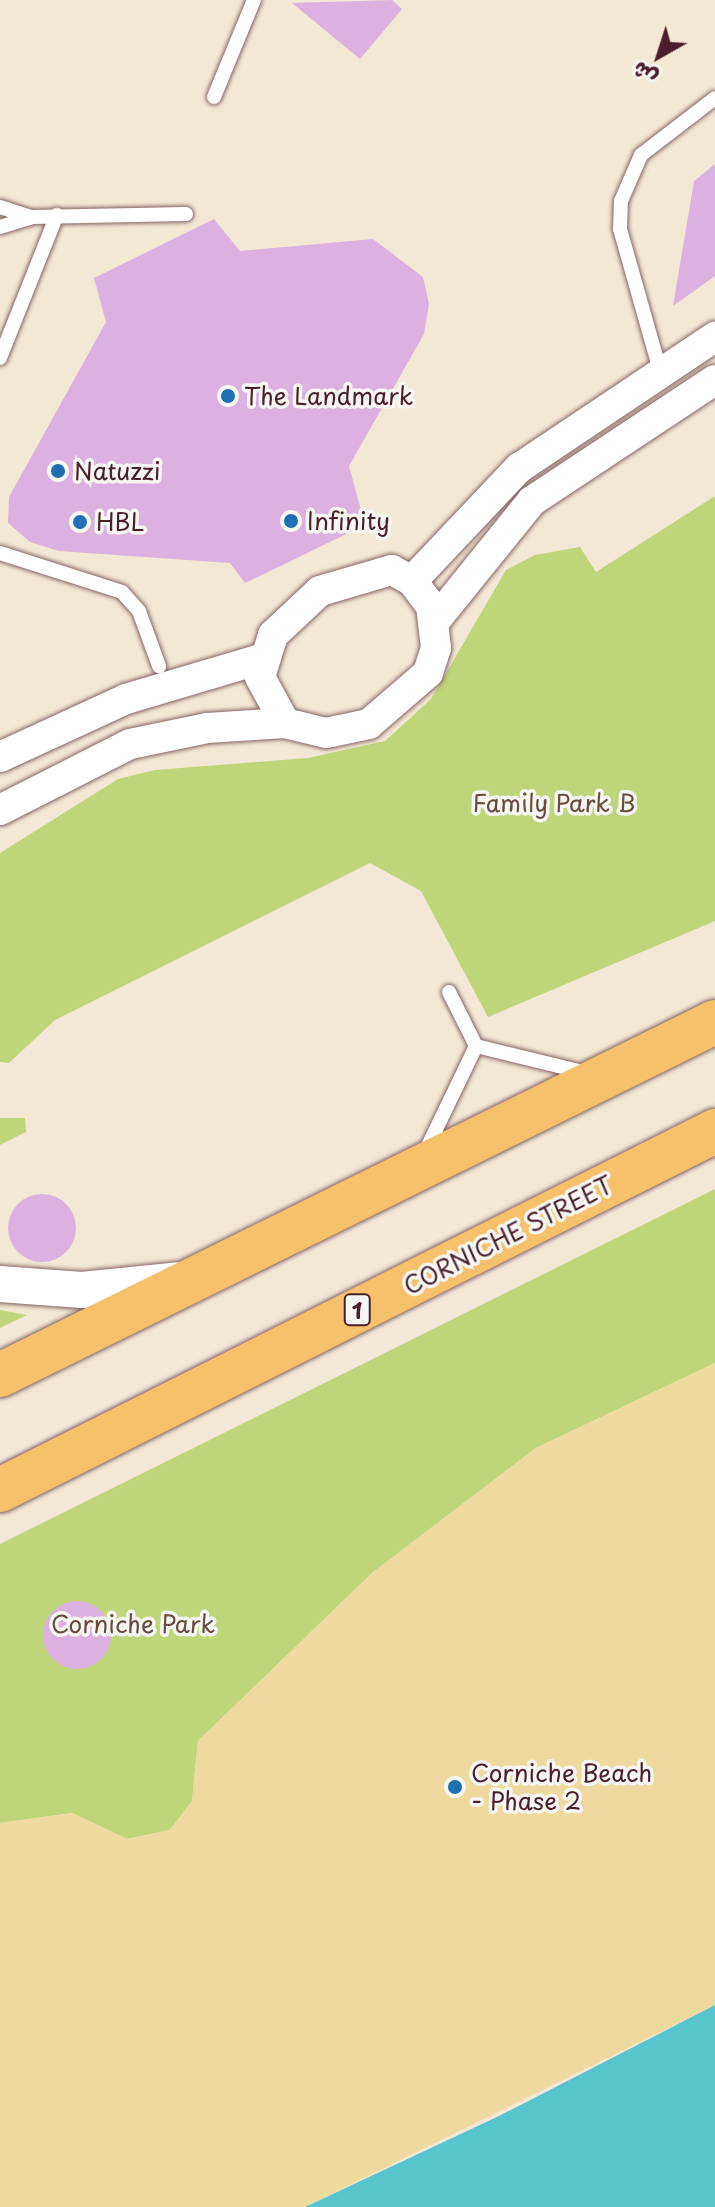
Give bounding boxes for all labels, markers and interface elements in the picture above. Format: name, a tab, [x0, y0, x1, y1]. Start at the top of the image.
north arrow	[619, 16, 699, 96]
text: ش	[624, 55, 663, 95]
place label: The Landmark	[244, 382, 415, 410]
marker: The Landmark	[219, 387, 237, 405]
place label: Natuzzi	[74, 457, 161, 485]
marker: Natuzzi	[49, 462, 67, 480]
place label: Infinity	[307, 507, 390, 535]
place label: HBL	[96, 508, 144, 536]
marker: Infinity	[282, 512, 300, 530]
marker: HBL	[71, 513, 89, 531]
park label: Family Park B	[474, 789, 634, 817]
street label: CORNICHE STREET	[398, 1169, 618, 1301]
road number: 1	[343, 1292, 371, 1328]
park label: Corniche Park	[51, 1610, 215, 1638]
place label: Corniche Beach - Phase 2	[471, 1759, 652, 1815]
marker: Corniche Beach - Phase 2	[446, 1778, 464, 1796]

